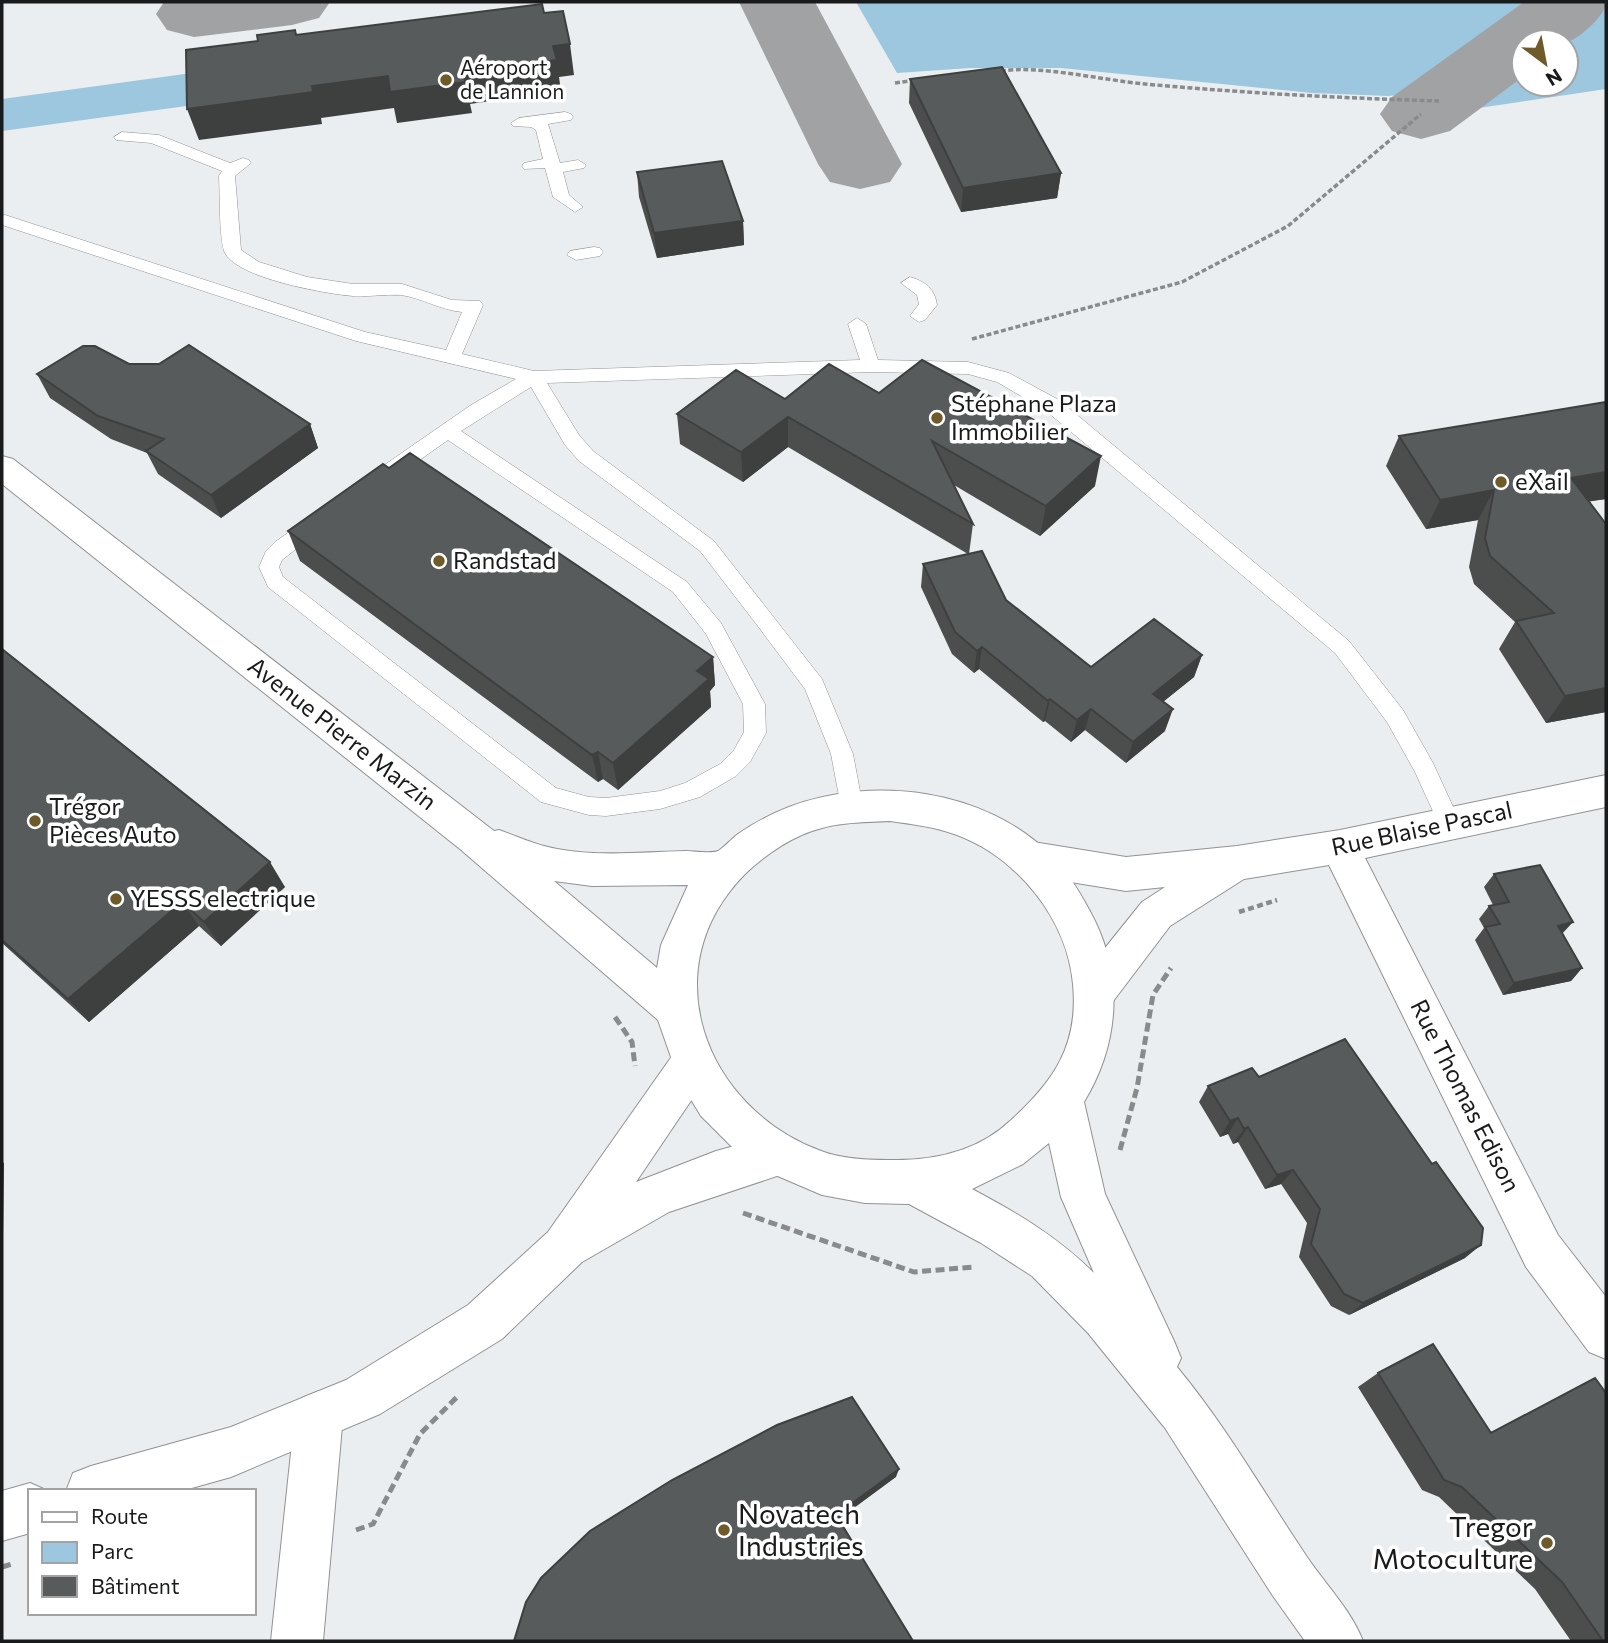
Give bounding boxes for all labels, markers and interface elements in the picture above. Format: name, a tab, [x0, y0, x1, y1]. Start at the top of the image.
north arrow	[1510, 28, 1580, 98]
place label: Aéroport de Lannion	[460, 54, 564, 103]
text: N	[1542, 64, 1566, 91]
marker: Aéroport de Lannion	[438, 72, 454, 88]
place label: Stéphane Plaza Immobilier	[951, 388, 1117, 445]
marker: Stéphane Plaza Immobilier	[929, 410, 945, 426]
place label: eXail	[1515, 466, 1569, 495]
marker: eXail	[1493, 474, 1509, 490]
place label: Randstad	[453, 545, 556, 574]
marker: Randstad	[431, 553, 447, 569]
street label: Avenue Pierre Marzin	[243, 650, 443, 815]
place label: Trégor Pièces Auto	[49, 791, 177, 848]
street label: Rue Blaise Pascal	[1329, 794, 1515, 861]
marker: Trégor Pièces Auto	[27, 813, 43, 829]
place label: YESSS electrique	[130, 883, 316, 912]
marker: YESSS electrique	[108, 891, 124, 907]
street label: Rue Thomas Edison	[1405, 994, 1527, 1197]
legend	[28, 1489, 256, 1615]
place label: Novatech Industries	[738, 1496, 864, 1562]
text: Route	[91, 1503, 148, 1528]
place label: Tregor Motoculture	[1373, 1509, 1533, 1575]
marker: Novatech Industries	[716, 1522, 732, 1538]
marker: Tregor Motoculture	[1539, 1535, 1555, 1551]
text: Parc	[91, 1538, 134, 1563]
text: Bâtiment	[91, 1573, 180, 1598]

